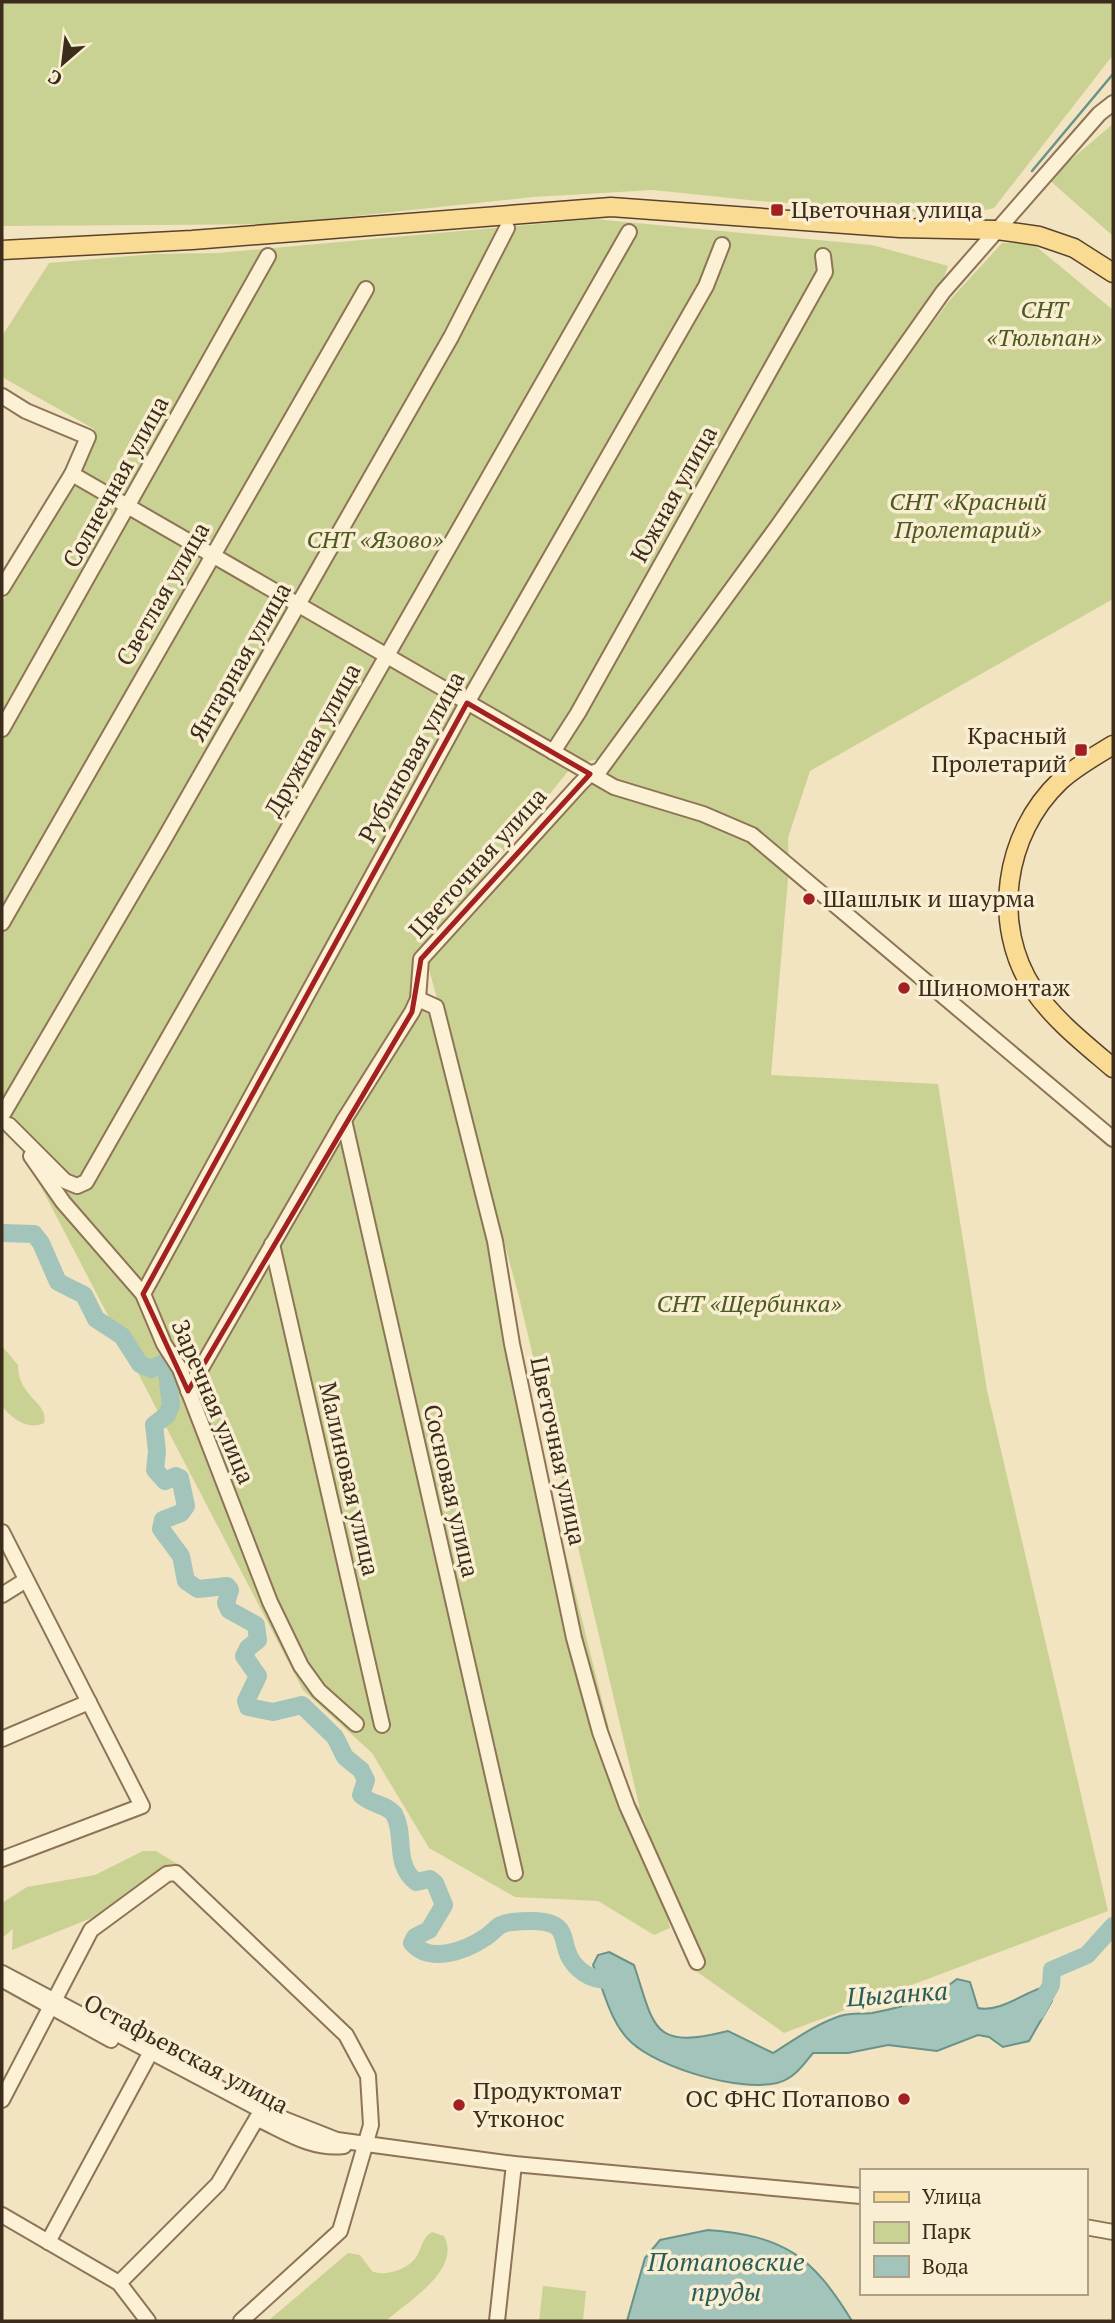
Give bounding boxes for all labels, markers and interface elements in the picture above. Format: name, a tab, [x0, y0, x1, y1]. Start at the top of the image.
north arrow	[28, 28, 98, 98]
text: С	[43, 65, 66, 92]
place label: Цветочная улица	[791, 193, 983, 225]
marker: Цветочная улица	[769, 202, 785, 218]
park label: СНТ «Тюльпан»	[986, 293, 1102, 353]
street label: Солнечная улица	[55, 390, 176, 573]
street label: Южная улица	[622, 419, 724, 568]
park label: СНТ «Красный Пролетарий»	[889, 485, 1047, 545]
street label: Светлая улица	[108, 516, 216, 671]
park label: СНТ «Язово»	[307, 523, 443, 555]
street label: Янтарная улица	[181, 576, 298, 747]
street label: Дружная улица	[257, 657, 367, 822]
street label: Рубиновая улица	[351, 665, 472, 848]
place label: Красный Пролетарий	[931, 719, 1067, 779]
marker: Красный Пролетарий	[1073, 742, 1089, 758]
street label: Цветочная улица	[401, 780, 553, 944]
place label: Шашлык и шаурма	[823, 882, 1035, 914]
marker: Шашлык и шаурма	[801, 891, 817, 907]
place label: Шиномонтаж	[918, 971, 1071, 1003]
marker: Шиномонтаж	[896, 980, 912, 996]
park label: СНТ «Щербинка»	[657, 1287, 841, 1319]
street label: Заречная улица	[165, 1315, 263, 1489]
street label: Цветочная улица	[523, 1354, 595, 1548]
street label: Малиновая улица	[312, 1379, 388, 1579]
street label: Сосновая улица	[416, 1401, 487, 1581]
water label: Цыганка	[844, 1973, 949, 2014]
street label: Остафьевская улица	[78, 1986, 294, 2121]
place label: Продуктомат Утконос	[473, 2074, 622, 2134]
place label: ОС ФНС Потапово	[685, 2082, 890, 2114]
marker: ОС ФНС Потапово	[896, 2091, 912, 2107]
marker: Продуктомат Утконос	[451, 2097, 467, 2113]
legend	[860, 2169, 1087, 2295]
text: Улица	[922, 2182, 982, 2210]
text: Парк	[922, 2217, 972, 2245]
water label: Потаповские пруды	[647, 2244, 805, 2308]
text: Вода	[922, 2252, 969, 2280]

